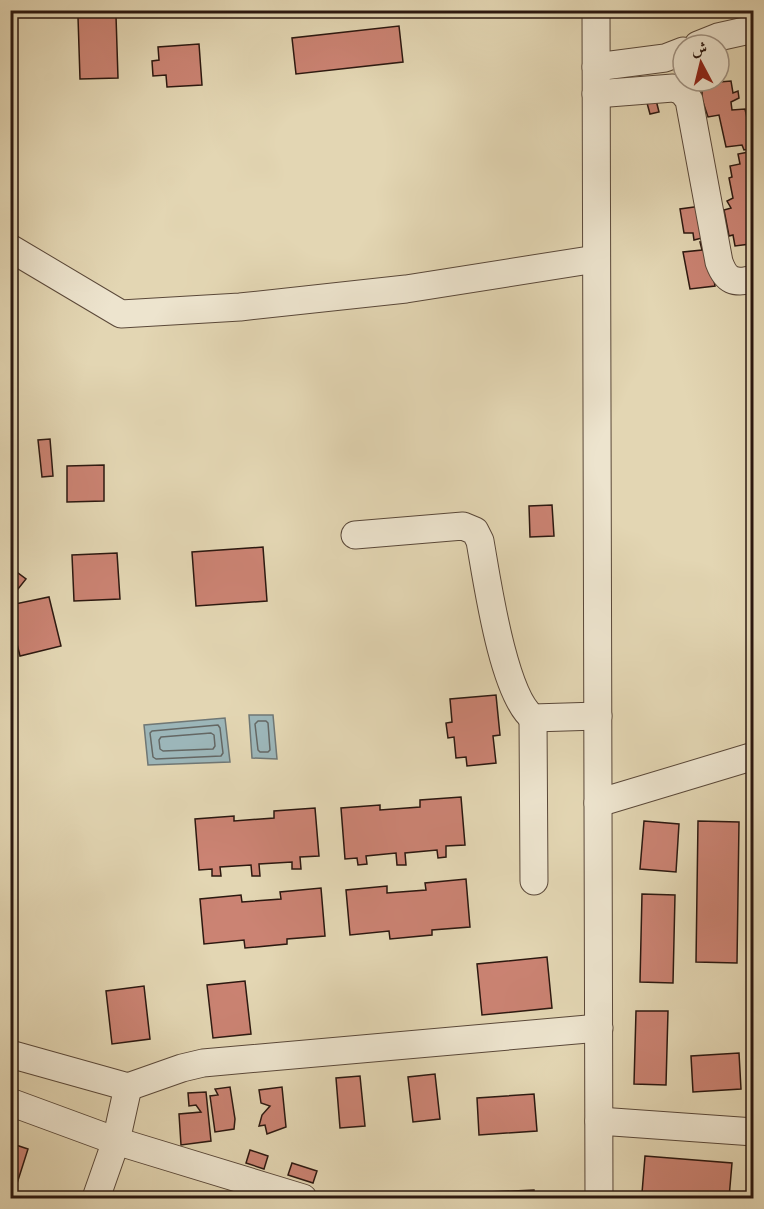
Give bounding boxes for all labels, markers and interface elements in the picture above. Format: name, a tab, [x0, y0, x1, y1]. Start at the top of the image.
north arrow	[671, 33, 731, 93]
text: ش	[690, 37, 709, 61]

